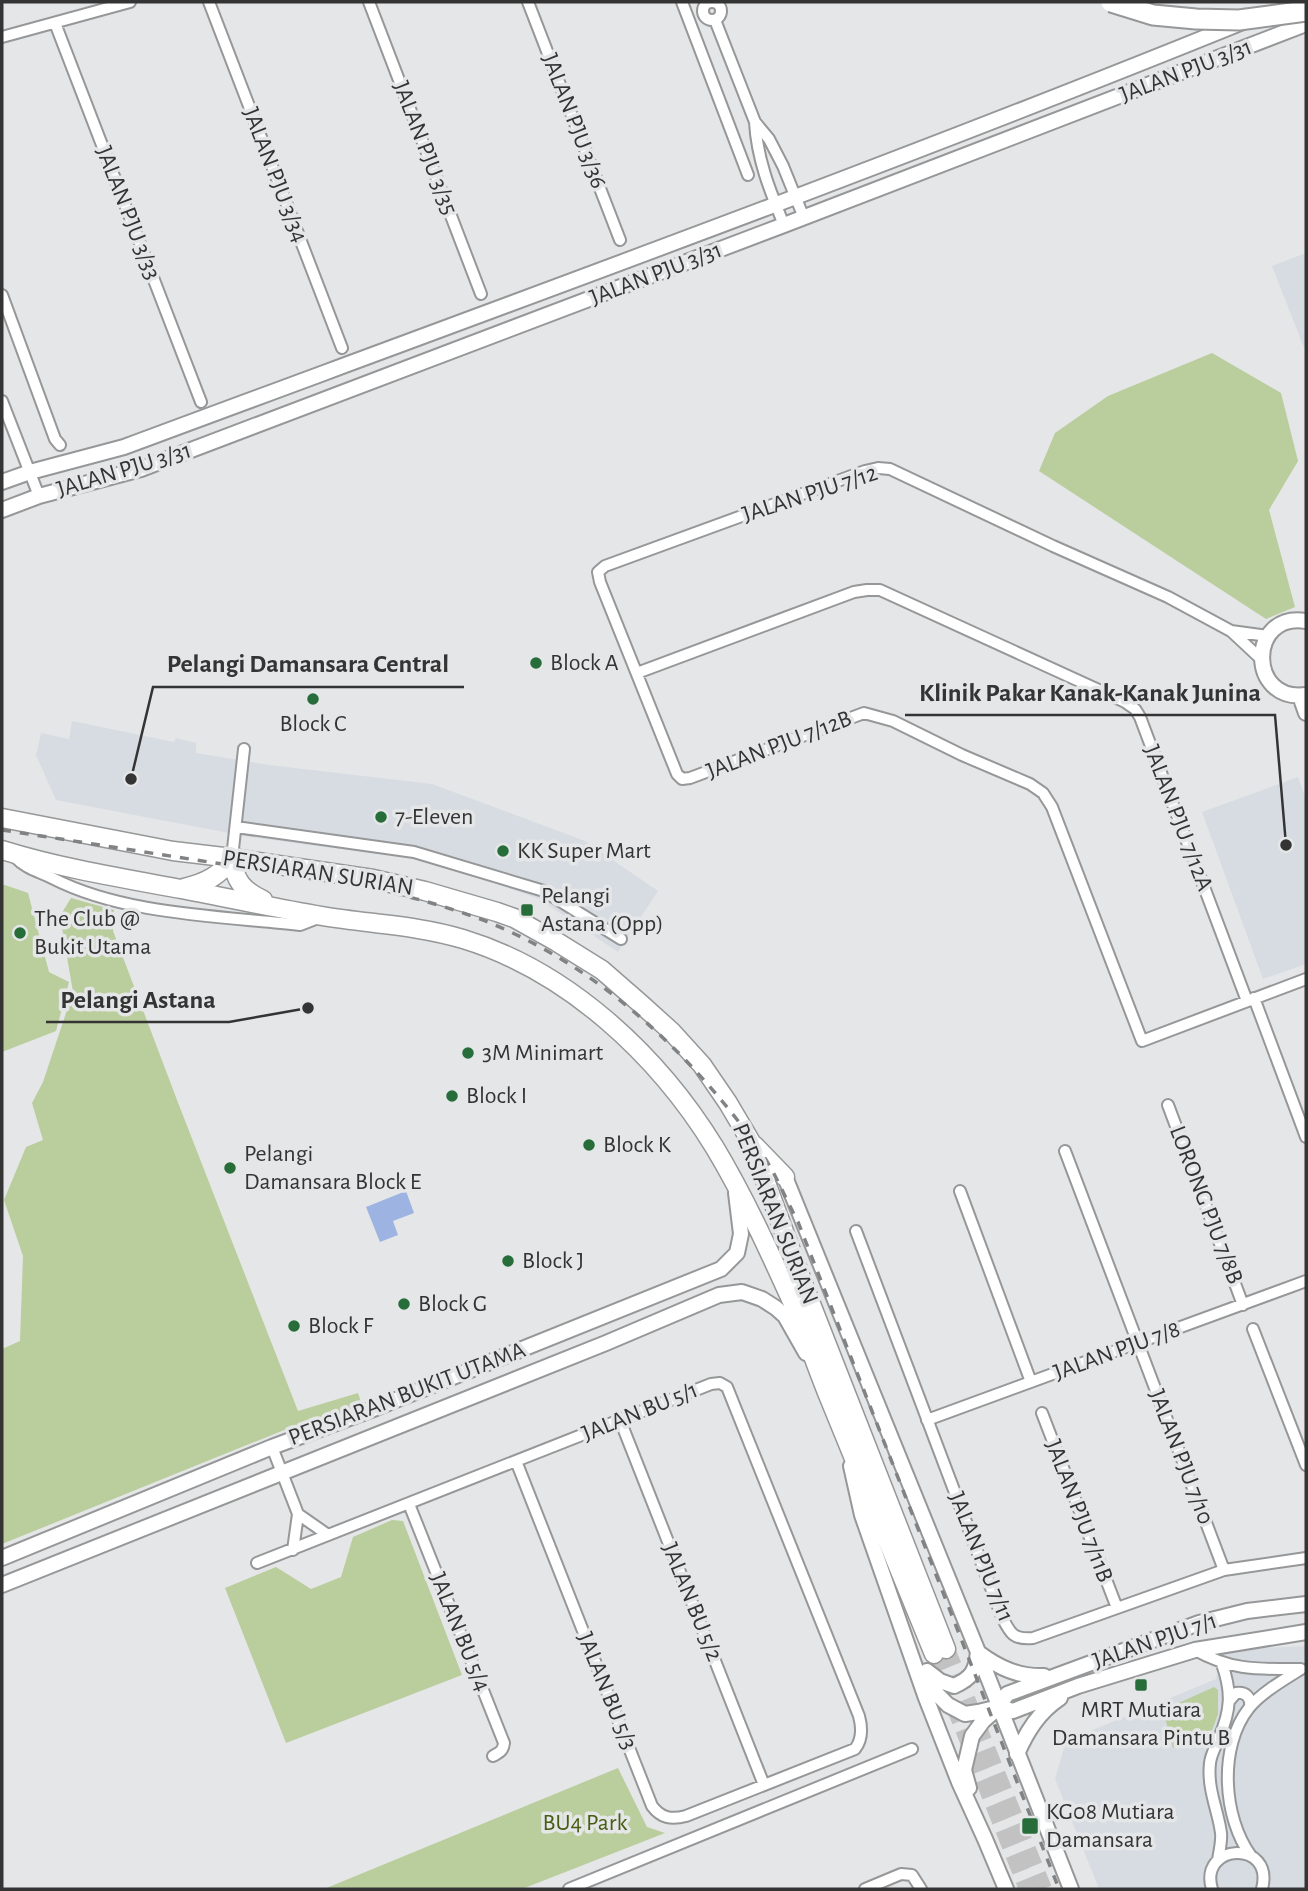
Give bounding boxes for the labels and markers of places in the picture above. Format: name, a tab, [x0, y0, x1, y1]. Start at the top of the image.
callout: Pelangi Damansara Central	[153, 640, 464, 687]
place label: Block A	[550, 651, 619, 675]
marker: Block A	[528, 655, 544, 671]
callout: Klinik Pakar Kanak-Kanak Junina	[905, 668, 1275, 715]
marker: Block C	[305, 691, 321, 707]
place label: Block C	[279, 712, 347, 736]
place label: 7-Eleven	[395, 805, 473, 829]
marker: 7-Eleven	[373, 809, 389, 825]
place label: KK Super Mart	[517, 839, 651, 863]
marker: KK Super Mart	[495, 843, 511, 859]
place label: Pelangi Astana (Opp)	[541, 884, 664, 936]
marker: Pelangi Astana (Opp)	[519, 902, 535, 918]
place label: The Club @ Bukit Utama	[34, 907, 151, 959]
marker: The Club @ Bukit Utama	[12, 925, 28, 941]
callout: Pelangi Astana	[46, 975, 229, 1022]
place label: 3M Minimart	[482, 1041, 604, 1065]
marker: 3M Minimart	[460, 1045, 476, 1061]
place label: Block I	[466, 1084, 527, 1108]
marker: Block I	[444, 1088, 460, 1104]
place label: Block K	[603, 1133, 672, 1157]
marker: Block K	[581, 1137, 597, 1153]
place label: Pelangi Damansara Block E	[244, 1142, 422, 1194]
marker: Pelangi Damansara Block E	[222, 1160, 238, 1176]
place label: Block J	[522, 1249, 584, 1273]
marker: Block J	[500, 1253, 516, 1269]
place label: Block G	[418, 1292, 487, 1316]
marker: Block G	[396, 1296, 412, 1312]
place label: Block F	[308, 1314, 374, 1338]
marker: Block F	[286, 1318, 302, 1334]
marker: MRT Mutiara Damansara Pintu B	[1133, 1677, 1149, 1693]
place label: MRT Mutiara Damansara Pintu B	[1052, 1698, 1230, 1750]
place label: KG08 Mutiara Damansara	[1046, 1800, 1175, 1852]
marker: KG08 Mutiara Damansara	[1020, 1816, 1040, 1836]

